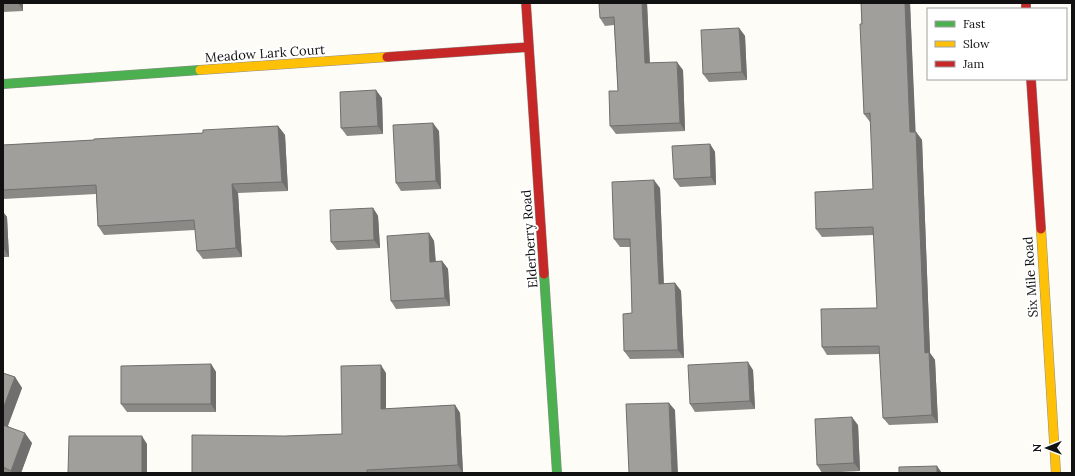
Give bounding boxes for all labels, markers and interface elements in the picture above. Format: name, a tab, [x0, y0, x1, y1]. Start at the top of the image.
legend	[927, 8, 1067, 80]
text: Fast	[963, 16, 986, 31]
text: Slow	[963, 36, 990, 51]
street label: Meadow Lark Court	[204, 41, 326, 66]
text: Jam	[962, 56, 984, 71]
street label: Elderberry Road	[518, 189, 541, 289]
street label: Six Mile Road	[1019, 236, 1042, 318]
north arrow	[1027, 428, 1067, 468]
text: N	[1030, 443, 1044, 453]

